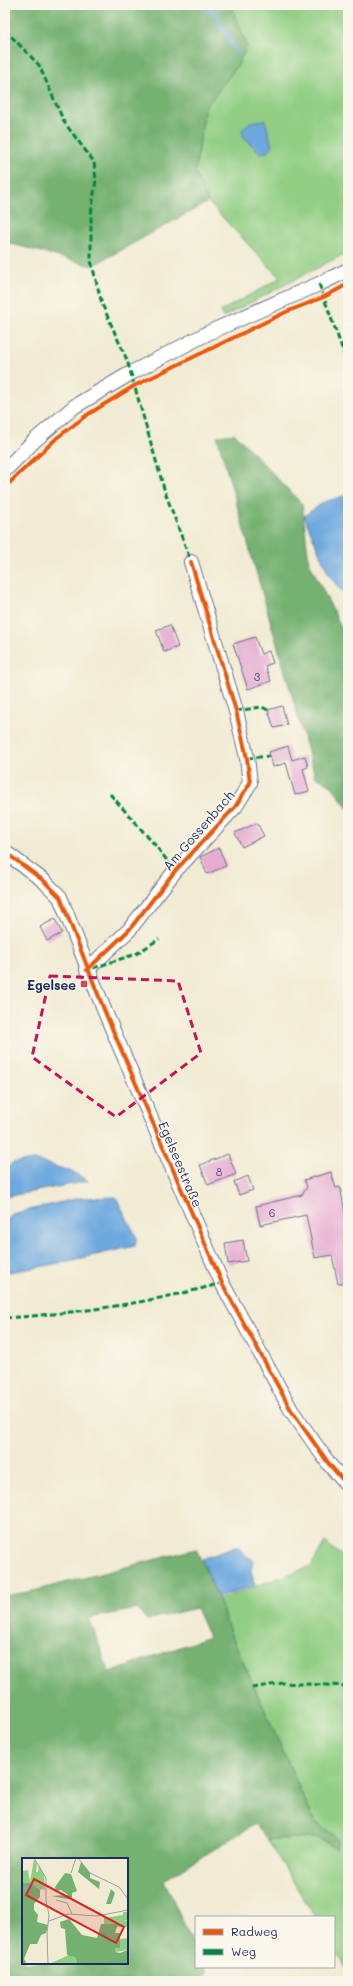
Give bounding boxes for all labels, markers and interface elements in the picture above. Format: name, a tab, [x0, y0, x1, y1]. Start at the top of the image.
house number: 3	[254, 669, 261, 684]
street label: Am Gossenbach	[159, 787, 237, 873]
place label: Egelsee	[27, 976, 76, 993]
marker: Egelsee	[79, 979, 89, 989]
street label: Egelseestraße	[155, 1118, 207, 1210]
house number: 8	[216, 1164, 223, 1179]
house number: 6	[269, 1205, 275, 1220]
inset map	[22, 1858, 128, 1964]
legend	[195, 1916, 335, 1968]
text: Radweg	[231, 1923, 278, 1939]
text: Weg	[231, 1943, 256, 1959]

